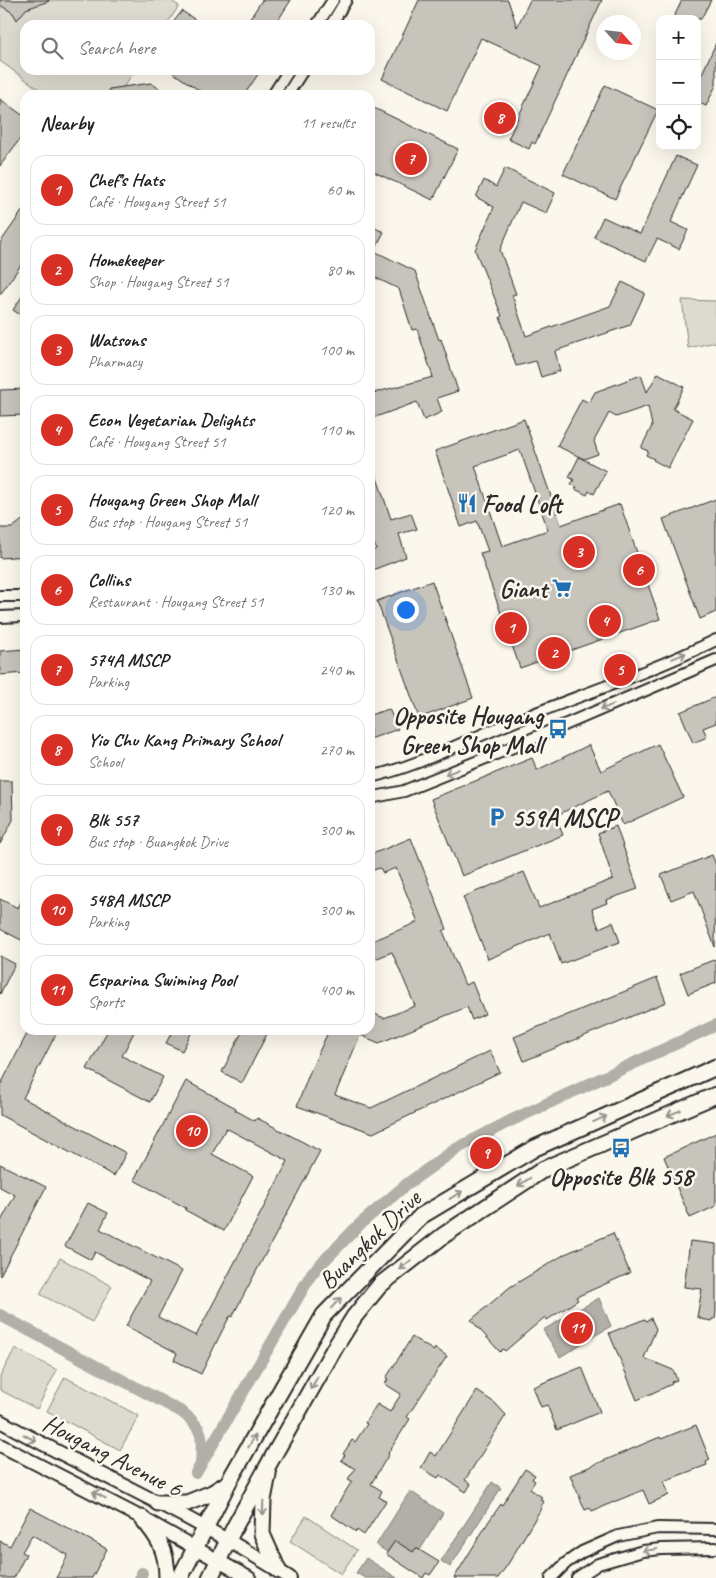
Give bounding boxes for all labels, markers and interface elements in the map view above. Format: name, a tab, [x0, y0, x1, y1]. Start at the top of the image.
north arrow	[596, 15, 641, 60]
map controls	[656, 15, 701, 150]
button: +	[656, 15, 701, 60]
search box	[20, 20, 375, 75]
icon: search	[38, 34, 66, 62]
text: Search here	[78, 36, 155, 60]
button: −	[656, 60, 701, 105]
pin: 8	[484, 99, 516, 137]
button: locate	[656, 105, 701, 150]
text: Nearby	[40, 110, 93, 136]
text: 11 results	[301, 113, 355, 133]
pin: 7	[395, 140, 427, 178]
text: Chef’s Hats	[88, 168, 164, 192]
text: 1	[53, 180, 61, 200]
text: 60 m	[327, 180, 354, 200]
text: Café · Hougang Street 51	[88, 192, 226, 212]
text: Homekeeper	[88, 248, 163, 272]
text: 2	[53, 260, 61, 280]
text: 80 m	[327, 260, 354, 280]
text: Shop · Hougang Street 51	[88, 272, 229, 292]
text: Watsons	[88, 328, 145, 352]
text: 3	[53, 340, 61, 360]
text: 100 m	[320, 340, 354, 360]
text: Pharmacy	[88, 352, 142, 372]
text: Econ Vegetarian Delights	[88, 408, 254, 432]
text: 4	[53, 420, 61, 440]
text: 110 m	[320, 420, 354, 440]
text: Café · Hougang Street 51	[88, 432, 226, 452]
text: Hougang Green Shop Mall	[88, 488, 256, 512]
place label: Food Loft	[482, 488, 564, 520]
restaurant icon: Food Loft	[456, 492, 478, 514]
text: 5	[54, 500, 60, 520]
text: 120 m	[320, 500, 354, 520]
text: Bus stop · Hougang Street 51	[88, 512, 247, 532]
pin: 3	[563, 533, 595, 571]
pin: 6	[623, 551, 655, 589]
text: Collins	[88, 568, 130, 592]
place label: Giant	[499, 573, 550, 605]
supermarket icon: Giant	[551, 577, 573, 599]
text: 6	[53, 580, 61, 600]
text: 130 m	[320, 580, 354, 600]
text: Restaurant · Hougang Street 51	[88, 592, 263, 612]
your location	[393, 597, 419, 623]
pin: 4	[589, 602, 621, 640]
pin: 1	[495, 609, 527, 647]
pin: 2	[538, 634, 570, 672]
text: 574A MSCP	[88, 648, 168, 672]
one-way arrow	[671, 650, 686, 660]
pin: 5	[604, 651, 636, 689]
text: 7	[53, 660, 61, 680]
text: 240 m	[320, 660, 354, 680]
text: Parking	[88, 672, 129, 692]
place label: Opposite Hougang Green Shop Mall	[393, 700, 548, 761]
one-way arrow	[599, 704, 614, 713]
bus stop icon: Opposite Hougang Green Shop Mall	[547, 718, 569, 740]
text: Yio Chu Kang Primary School	[88, 728, 280, 752]
text: 8	[53, 740, 61, 760]
text: 270 m	[320, 740, 354, 760]
text: School	[88, 752, 122, 772]
one-way arrow	[445, 767, 460, 777]
place label: 559A MSCP	[512, 802, 621, 834]
parking icon: 559A MSCP	[486, 806, 508, 828]
text: Blk 557	[88, 808, 138, 832]
text: 9	[53, 820, 61, 840]
text: 300 m	[320, 820, 354, 840]
text: Bus stop · Buangkok Drive	[88, 832, 228, 852]
text: 548A MSCP	[88, 888, 168, 912]
text: 10	[50, 900, 64, 920]
text: 300 m	[320, 900, 354, 920]
text: Parking	[88, 912, 129, 932]
text: Esparina Swiming Pool	[88, 968, 235, 992]
text: 11	[50, 980, 64, 1000]
text: 400 m	[320, 980, 354, 1000]
text: Sports	[88, 992, 124, 1012]
one-way arrow	[667, 1109, 682, 1119]
pin: 10	[176, 1112, 208, 1150]
one-way arrow	[592, 1113, 607, 1123]
pin: 9	[470, 1134, 502, 1172]
bus stop icon: Opposite Blk 558	[610, 1137, 632, 1159]
place label: Opposite Blk 558	[549, 1161, 695, 1193]
one-way arrow	[517, 1177, 531, 1188]
street label: Buangkok Drive	[312, 1182, 429, 1296]
one-way arrow	[449, 1189, 463, 1199]
one-way arrow	[399, 1260, 412, 1271]
one-way arrow	[330, 1297, 342, 1309]
pin: 11	[561, 1309, 593, 1347]
one-way arrow	[309, 1376, 319, 1391]
street label: Hougang Avenue 6	[37, 1407, 188, 1505]
one-way arrow	[22, 1433, 37, 1443]
one-way arrow	[248, 1434, 258, 1449]
one-way arrow	[91, 1490, 106, 1500]
one-way arrow	[258, 1500, 268, 1516]
one-way arrow	[642, 1545, 658, 1555]

